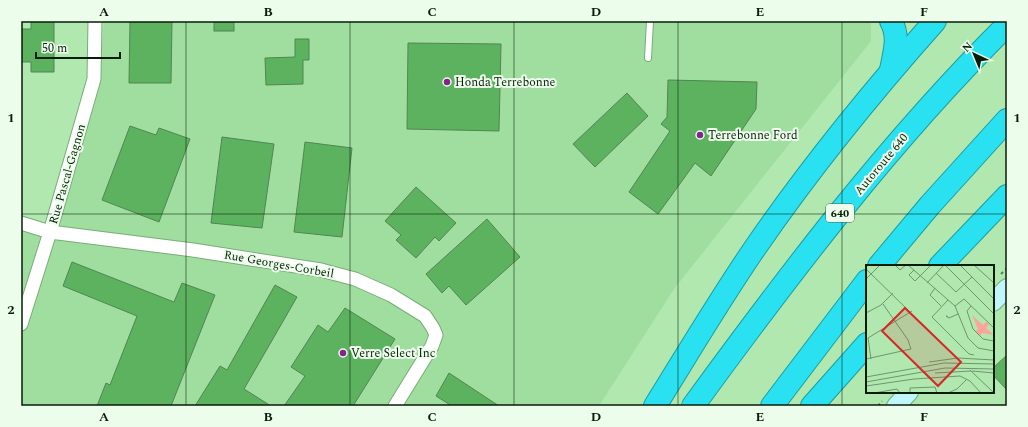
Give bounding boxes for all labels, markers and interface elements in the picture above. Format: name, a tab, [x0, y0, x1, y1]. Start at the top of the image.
text: A	[99, 2, 109, 22]
text: B	[263, 2, 273, 22]
text: C	[427, 2, 437, 22]
text: D	[591, 2, 601, 22]
text: E	[756, 2, 765, 22]
text: F	[920, 2, 928, 22]
scale bar	[36, 34, 120, 60]
north arrow	[954, 34, 994, 74]
text: N	[958, 38, 977, 56]
text: 50 m	[42, 39, 67, 58]
place label: Honda Terrebonne	[455, 73, 556, 92]
marker: Honda Terrebonne	[442, 77, 452, 87]
text: 1	[7, 108, 15, 128]
text: 1	[1013, 108, 1021, 128]
street label: Rue Pascal-Gagnon	[44, 122, 91, 226]
place label: Terrebonne Ford	[708, 126, 798, 145]
street label: Autoroute 640	[850, 129, 913, 199]
marker: Terrebonne Ford	[695, 130, 705, 140]
road number: 640	[826, 204, 854, 222]
street label: Rue Georges-Corbeil	[222, 245, 335, 284]
inset map	[866, 265, 994, 393]
text: 2	[7, 300, 15, 320]
text: 2	[1013, 300, 1021, 320]
place label: Verre Select Inc	[351, 344, 436, 363]
marker: Verre Select Inc	[338, 348, 348, 358]
text: A	[99, 407, 109, 427]
text: B	[263, 407, 273, 427]
text: C	[427, 407, 437, 427]
text: D	[591, 407, 601, 427]
text: E	[756, 407, 765, 427]
text: F	[920, 407, 928, 427]

